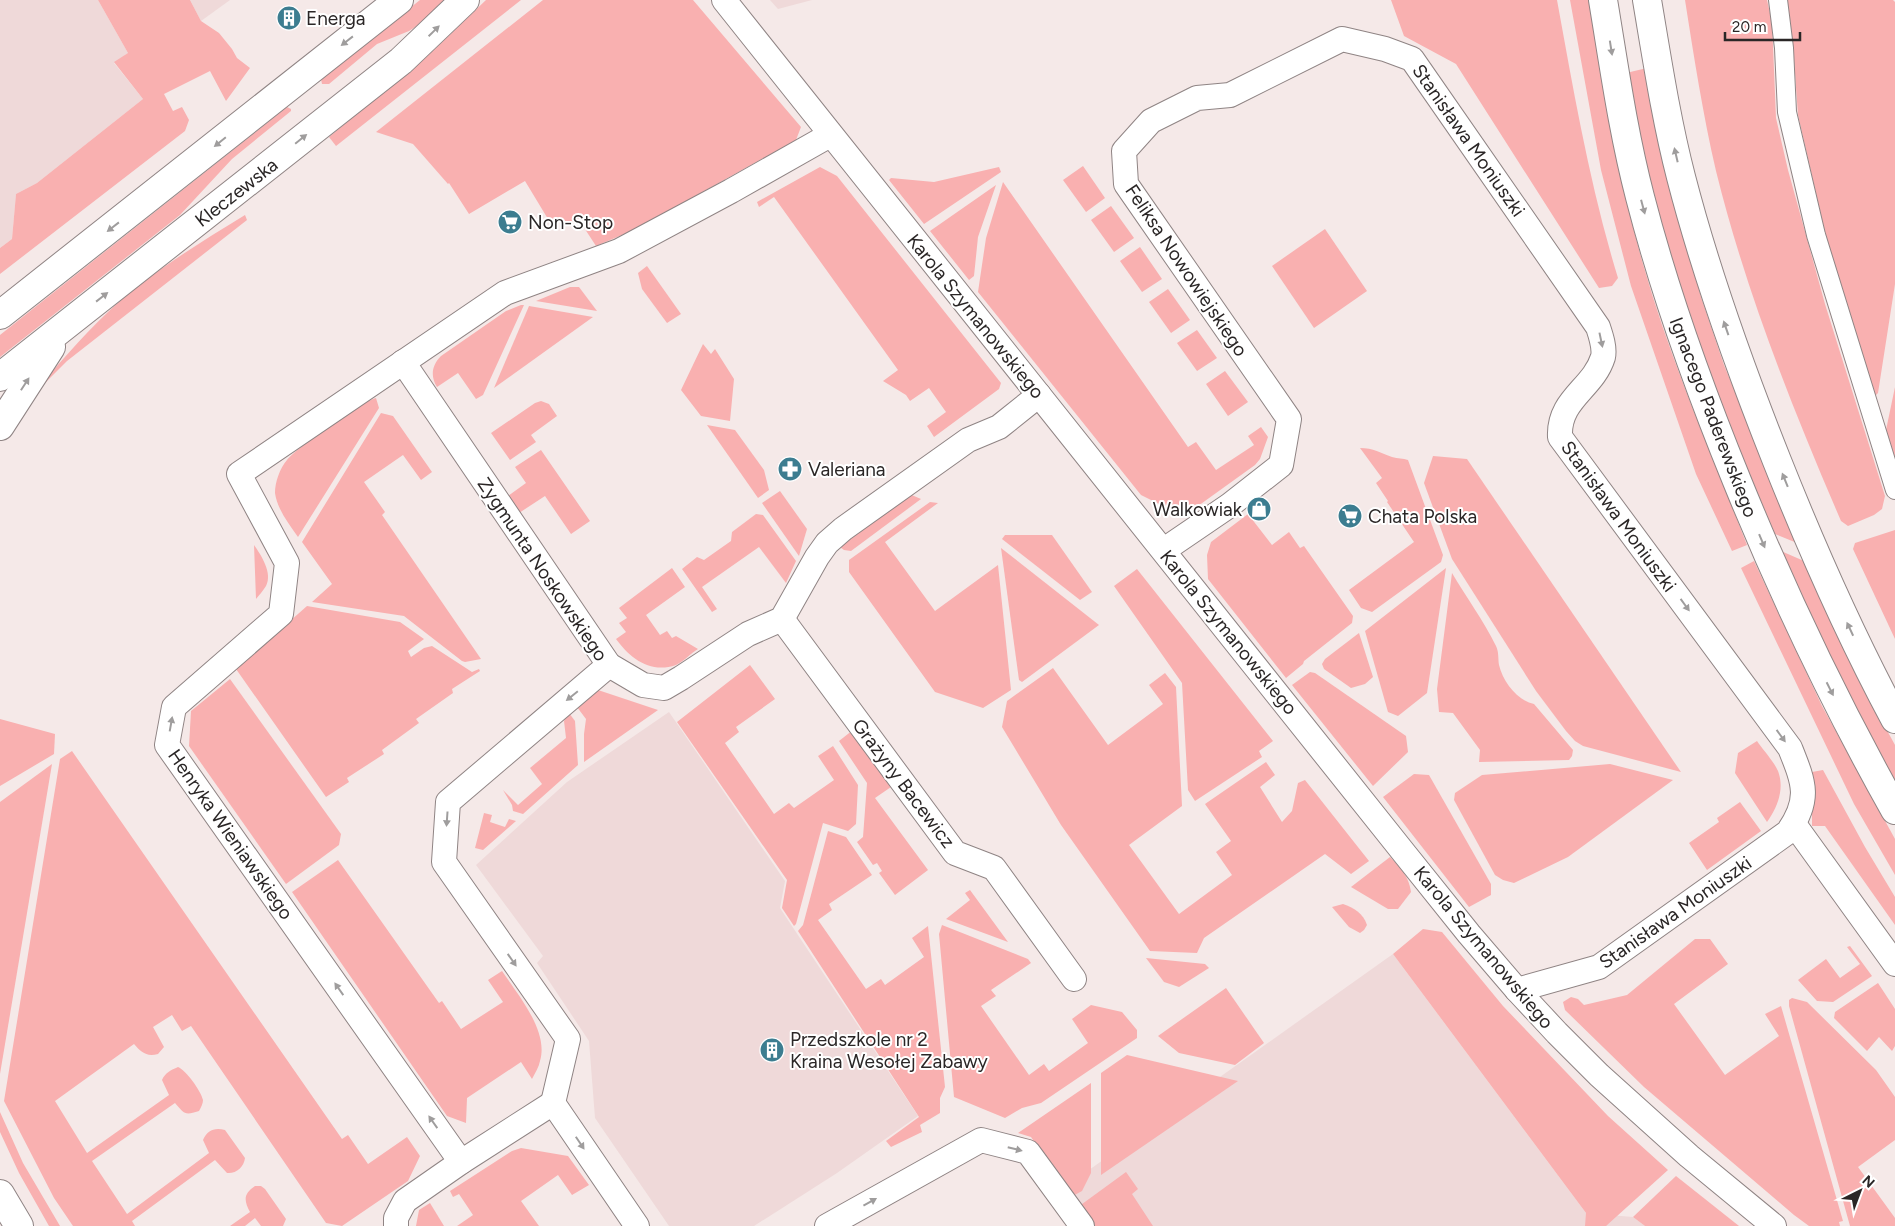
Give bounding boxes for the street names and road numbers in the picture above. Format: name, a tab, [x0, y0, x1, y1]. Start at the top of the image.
street label: Stanisława Moniuszki	[1407, 60, 1530, 221]
street label: Kleczewska	[190, 153, 282, 232]
street label: Feliksa Nowowiejskiego	[1120, 180, 1253, 361]
street label: Karola Szymanowskiego	[902, 229, 1049, 403]
street label: Ignacego Paderewskiego	[1665, 314, 1762, 521]
street label: Stanisława Moniuszki	[1556, 436, 1681, 596]
street label: Zygmunta Noskowskiego	[473, 473, 613, 665]
street label: Karola Szymanowskiego	[1155, 545, 1302, 719]
street label: Grażyny Bacewicz	[848, 714, 960, 852]
street label: Henryka Wieniawskiego	[163, 745, 298, 924]
street label: Stanisława Moniuszki	[1595, 851, 1756, 974]
street label: Karola Szymanowskiego	[1409, 861, 1558, 1033]

